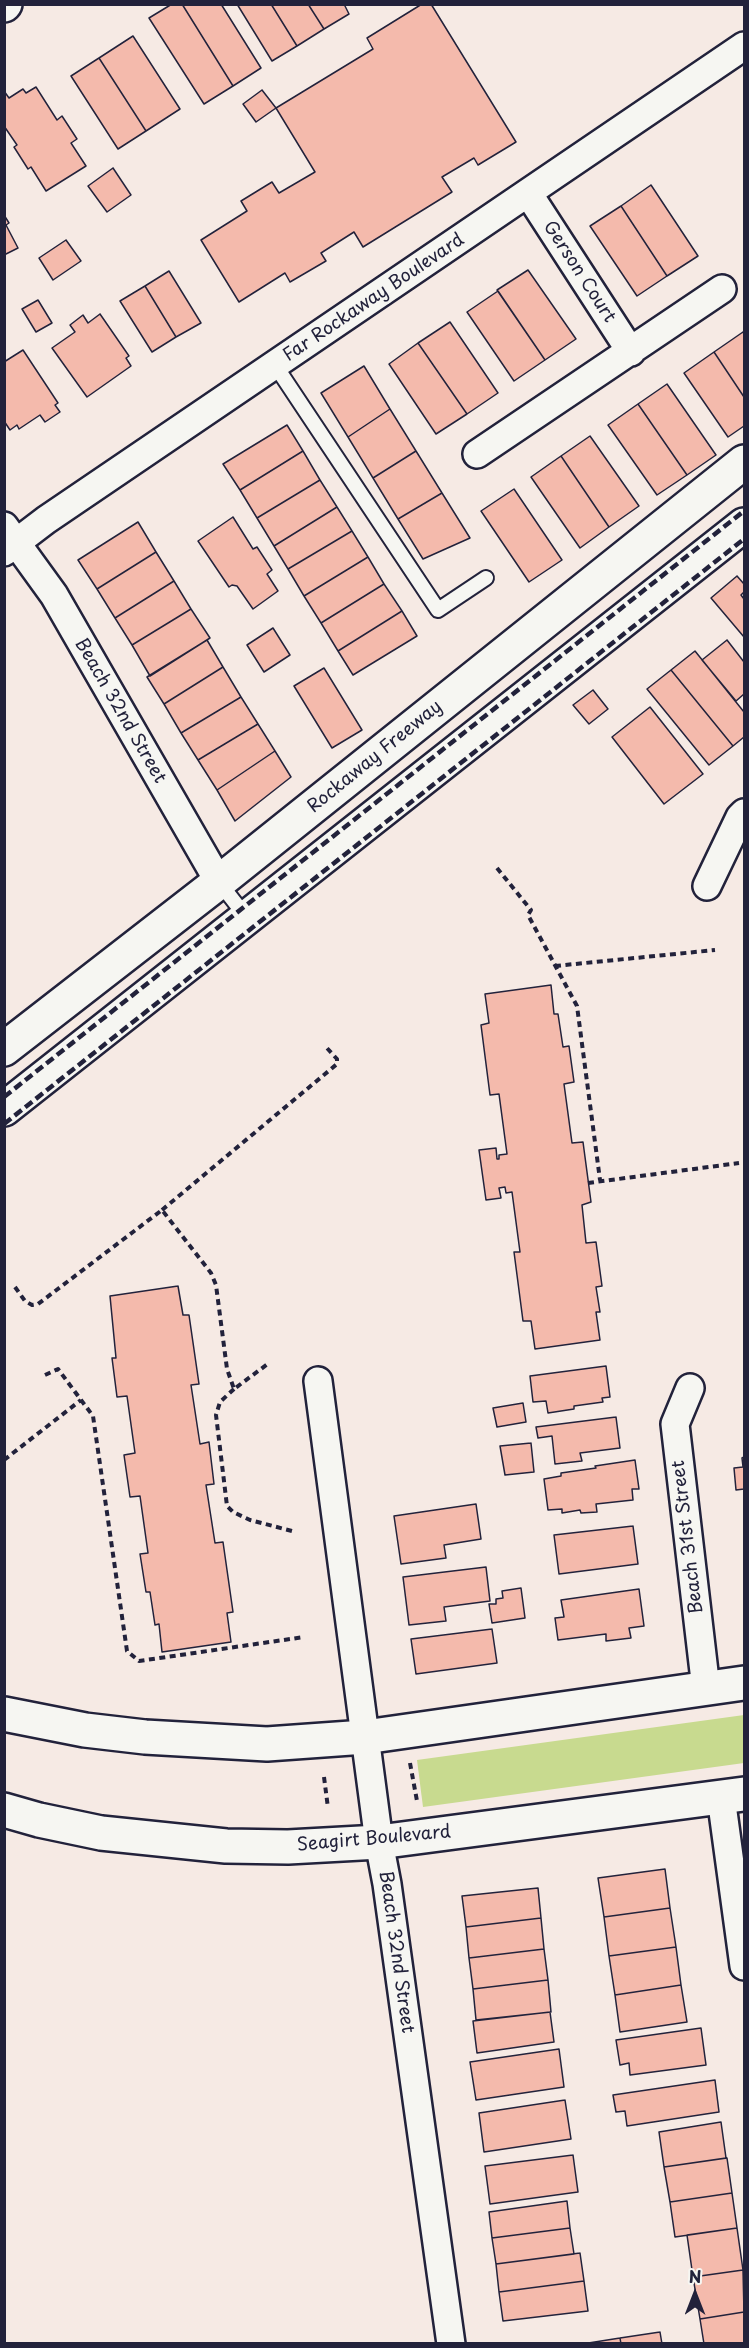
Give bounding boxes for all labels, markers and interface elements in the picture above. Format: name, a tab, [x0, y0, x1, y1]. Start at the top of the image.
street label: Gerson Court	[538, 217, 620, 327]
street label: Far Rockaway Boulevard	[280, 229, 468, 367]
street label: Beach 32nd Street	[70, 635, 170, 787]
street label: Rockaway Freeway	[303, 696, 447, 818]
street label: Beach 31st Street	[668, 1459, 708, 1615]
street label: Seagirt Boulevard	[296, 1822, 452, 1856]
street label: Beach 32nd Street	[374, 1869, 418, 2035]
north arrow	[665, 2264, 725, 2324]
text: N	[689, 2264, 701, 2288]

